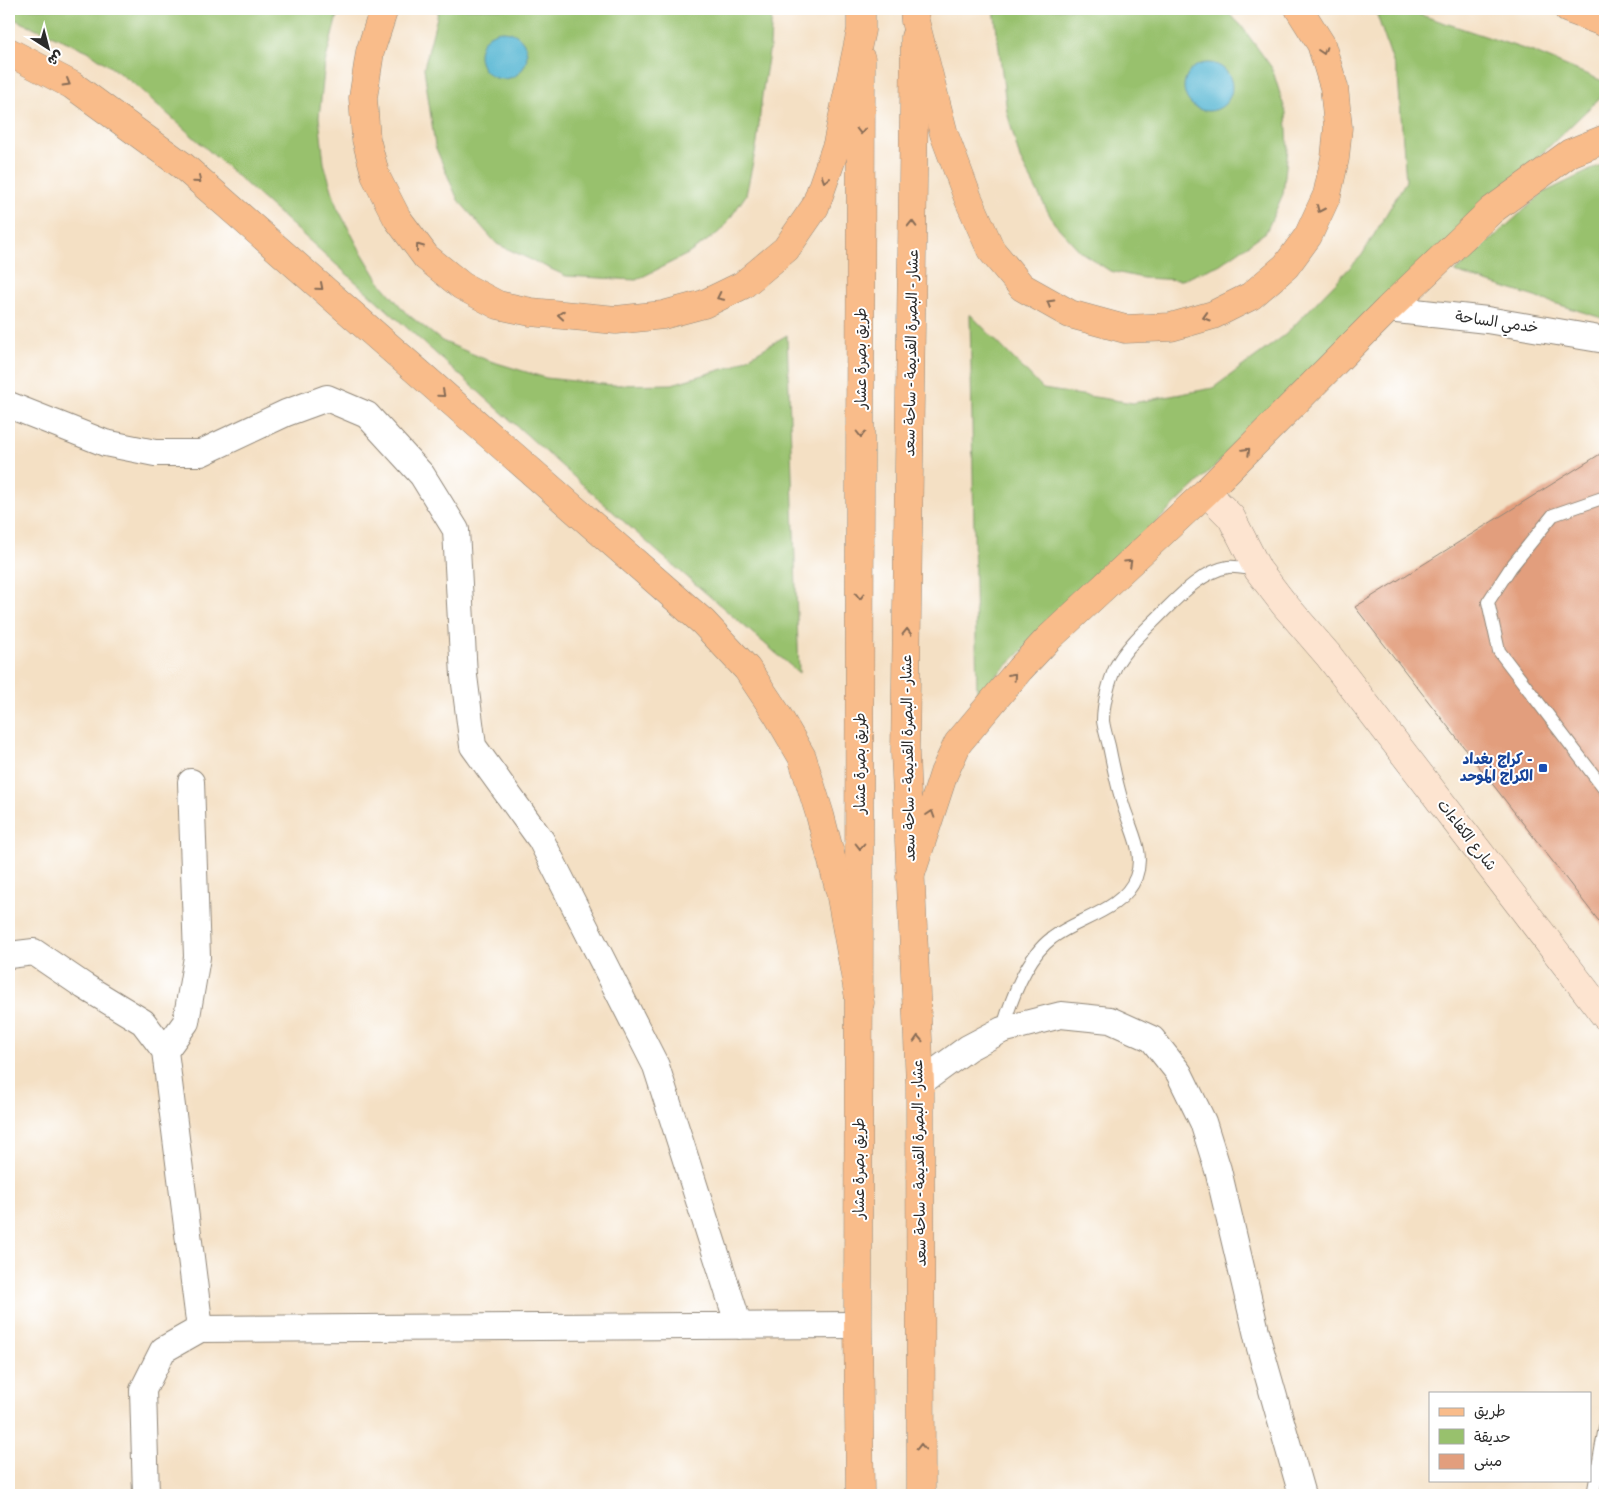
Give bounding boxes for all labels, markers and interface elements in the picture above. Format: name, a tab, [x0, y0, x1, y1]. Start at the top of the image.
north arrow	[22, 22, 72, 72]
one-way arrow	[1317, 46, 1327, 55]
text: ش	[44, 47, 67, 70]
one-way arrow	[62, 76, 71, 86]
one-way arrow	[856, 128, 866, 135]
one-way arrow	[192, 174, 201, 183]
one-way arrow	[821, 174, 831, 183]
one-way arrow	[1316, 204, 1326, 213]
one-way arrow	[907, 220, 918, 228]
one-way arrow	[416, 243, 425, 253]
street label: عشار - البصرة القديمة - ساحة سعد	[900, 249, 923, 457]
one-way arrow	[314, 281, 323, 289]
one-way arrow	[716, 290, 725, 301]
one-way arrow	[1047, 299, 1056, 309]
street label: طريق بصرة عشار	[852, 307, 871, 410]
street label: خدمي الساحة	[1454, 307, 1540, 341]
one-way arrow	[557, 309, 565, 320]
one-way arrow	[1203, 311, 1211, 321]
one-way arrow	[437, 388, 446, 397]
one-way arrow	[856, 430, 866, 438]
one-way arrow	[1241, 448, 1250, 457]
one-way arrow	[1124, 560, 1133, 569]
one-way arrow	[855, 592, 865, 600]
one-way arrow	[902, 628, 912, 636]
street label: عشار - البصرة القديمة - ساحة سعد	[897, 654, 920, 862]
one-way arrow	[1007, 673, 1016, 682]
street label: طريق بصرة عشار	[851, 712, 870, 815]
place label: كراج بغداد - الكراج الموحد	[1460, 750, 1533, 786]
marker: كراج بغداد - الكراج الموحد	[1537, 762, 1549, 774]
street label: شارع الكفاءات	[1433, 796, 1500, 875]
one-way arrow	[925, 810, 935, 818]
one-way arrow	[855, 842, 865, 850]
one-way arrow	[912, 1035, 923, 1043]
street label: عشار - البصرة القديمة - ساحة سعد	[908, 1059, 931, 1267]
street label: طريق بصرة عشار	[850, 1117, 869, 1220]
legend	[1429, 1392, 1592, 1482]
text: طريق	[1474, 1402, 1506, 1421]
text: حديقة	[1474, 1428, 1511, 1447]
one-way arrow	[916, 1442, 926, 1450]
text: مبنى	[1474, 1452, 1502, 1471]

